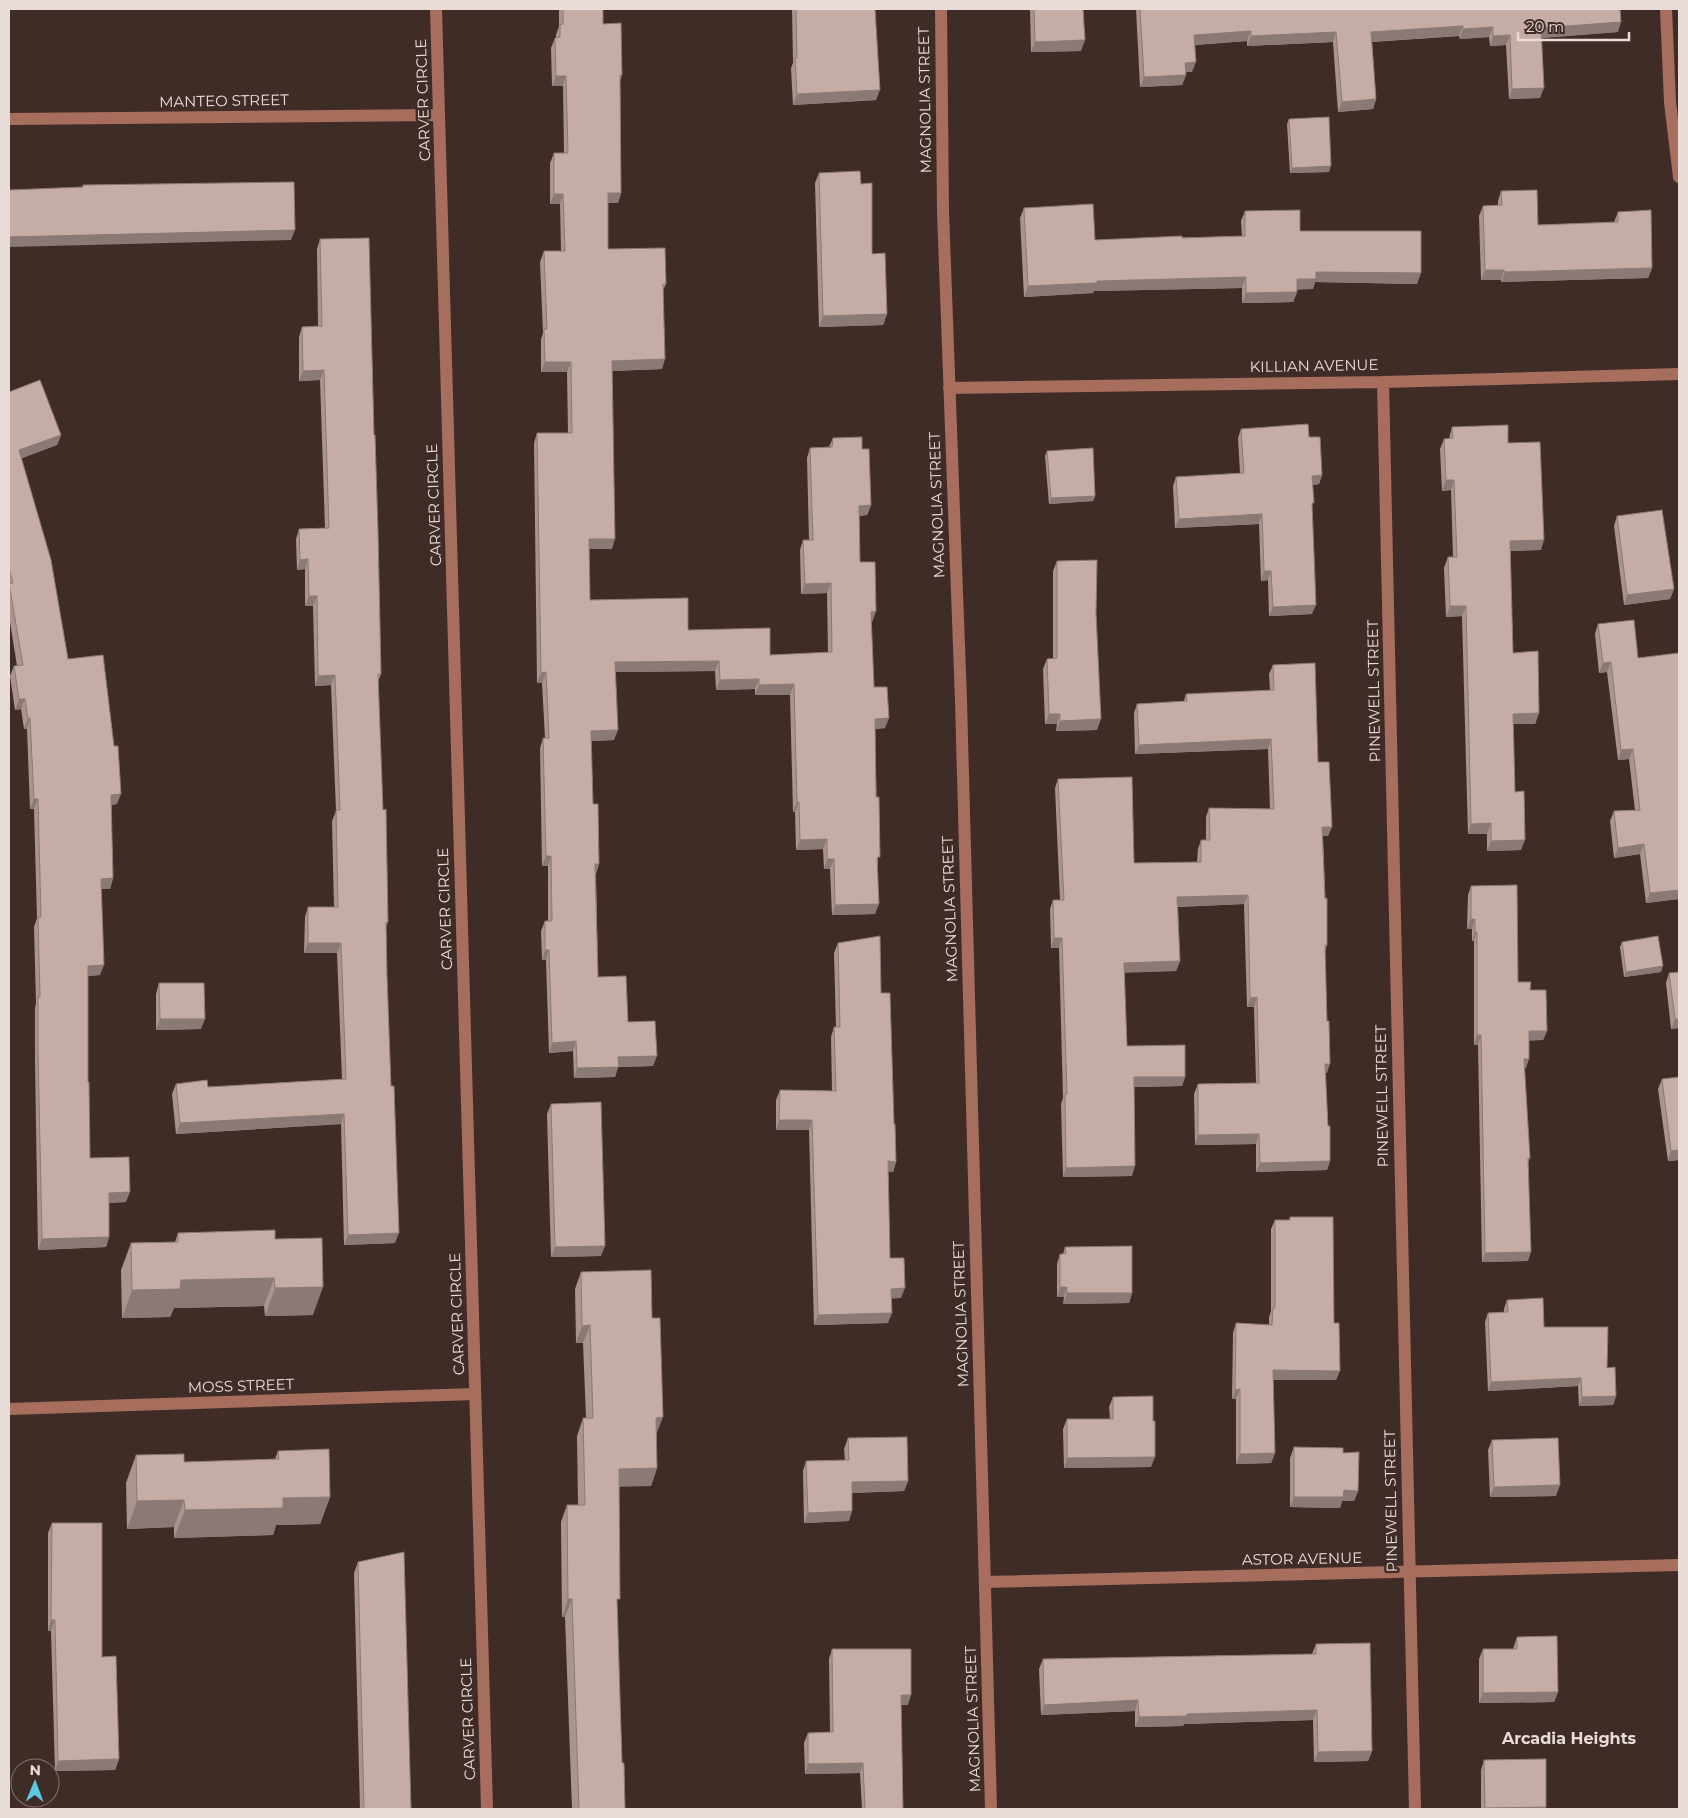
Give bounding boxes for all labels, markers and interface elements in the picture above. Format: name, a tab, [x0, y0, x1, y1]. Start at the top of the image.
scale bar	[1518, 10, 1629, 42]
text: 20 m	[1526, 17, 1564, 36]
street label: MAGNOLIA STREET	[914, 26, 935, 173]
street label: CARVER CIRCLE	[411, 38, 434, 162]
street label: MANTEO STREET	[159, 90, 289, 111]
street label: KILLIAN AVENUE	[1249, 355, 1379, 376]
street label: MAGNOLIA STREET	[924, 431, 949, 579]
street label: CARVER CIRCLE	[422, 443, 445, 567]
street label: PINEWELL STREET	[1363, 619, 1384, 762]
street label: MAGNOLIA STREET	[937, 835, 962, 983]
street label: CARVER CIRCLE	[433, 847, 456, 971]
street label: PINEWELL STREET	[1371, 1024, 1392, 1167]
street label: MAGNOLIA STREET	[948, 1240, 973, 1388]
street label: CARVER CIRCLE	[445, 1252, 468, 1376]
street label: MOSS STREET	[187, 1374, 295, 1397]
street label: PINEWELL STREET	[1380, 1429, 1401, 1572]
street label: ASTOR AVENUE	[1242, 1548, 1362, 1569]
street label: MAGNOLIA STREET	[960, 1645, 985, 1793]
street label: CARVER CIRCLE	[456, 1657, 479, 1781]
district label: Arcadia Heights	[1501, 1729, 1637, 1748]
north arrow	[10, 1758, 60, 1808]
text: N	[29, 1761, 41, 1779]

